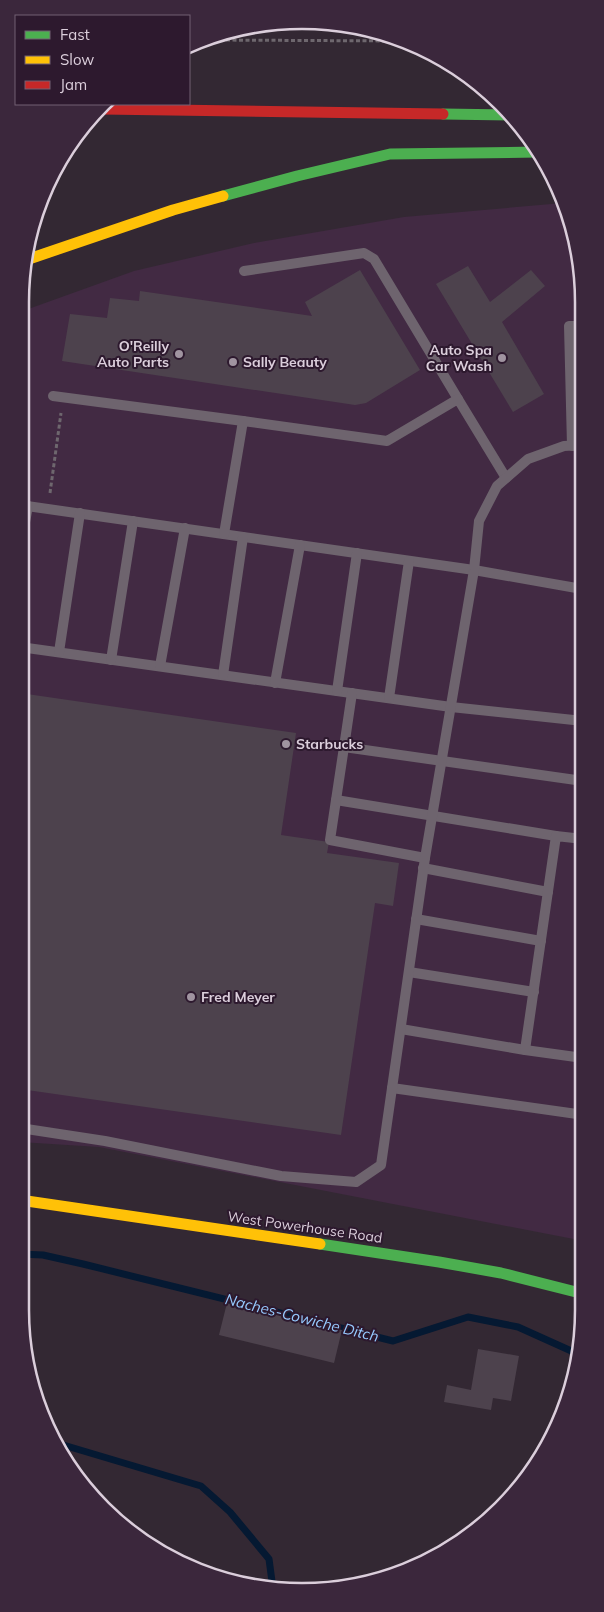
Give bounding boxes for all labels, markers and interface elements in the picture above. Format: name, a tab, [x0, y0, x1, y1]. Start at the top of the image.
legend	[15, 15, 190, 105]
text: Fast	[60, 25, 90, 44]
text: Slow	[60, 50, 94, 69]
text: Jam	[60, 75, 87, 94]
place label: O'Reilly Auto Parts	[97, 337, 169, 371]
place label: Auto Spa Car Wash	[426, 341, 492, 375]
marker: O'Reilly Auto Parts	[173, 348, 185, 360]
marker: Auto Spa Car Wash	[496, 352, 508, 364]
place label: Sally Beauty	[243, 353, 327, 371]
marker: Sally Beauty	[227, 356, 239, 368]
place label: Starbucks	[296, 735, 363, 753]
marker: Starbucks	[280, 738, 292, 750]
place label: Fred Meyer	[201, 988, 275, 1006]
marker: Fred Meyer	[185, 991, 197, 1003]
street label: West Powerhouse Road	[226, 1207, 384, 1247]
water label: Naches-Cowiche Ditch	[223, 1289, 381, 1346]

